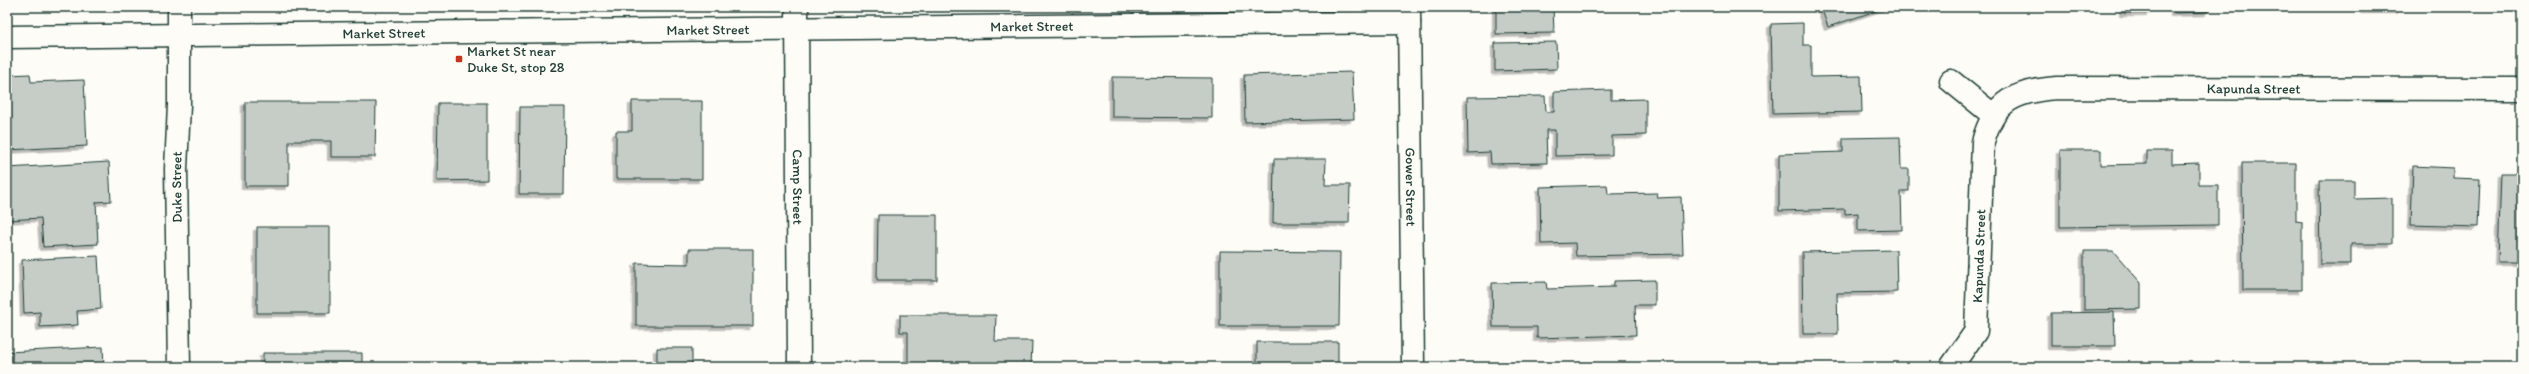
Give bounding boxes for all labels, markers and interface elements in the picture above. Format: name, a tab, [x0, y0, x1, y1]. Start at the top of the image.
street label: Market Street	[990, 18, 1074, 35]
street label: Market Street	[666, 21, 750, 39]
street label: Market Street	[342, 25, 426, 42]
place label: Market St near Duke St, stop 28	[467, 43, 565, 76]
marker: Market St near Duke St, stop 28	[454, 54, 464, 64]
street label: Kapunda Street	[2207, 80, 2301, 98]
street label: Gower Street	[1402, 147, 1419, 227]
street label: Camp Street	[789, 149, 806, 225]
street label: Duke Street	[168, 151, 186, 223]
street label: Kapunda Street	[1969, 209, 1990, 303]

